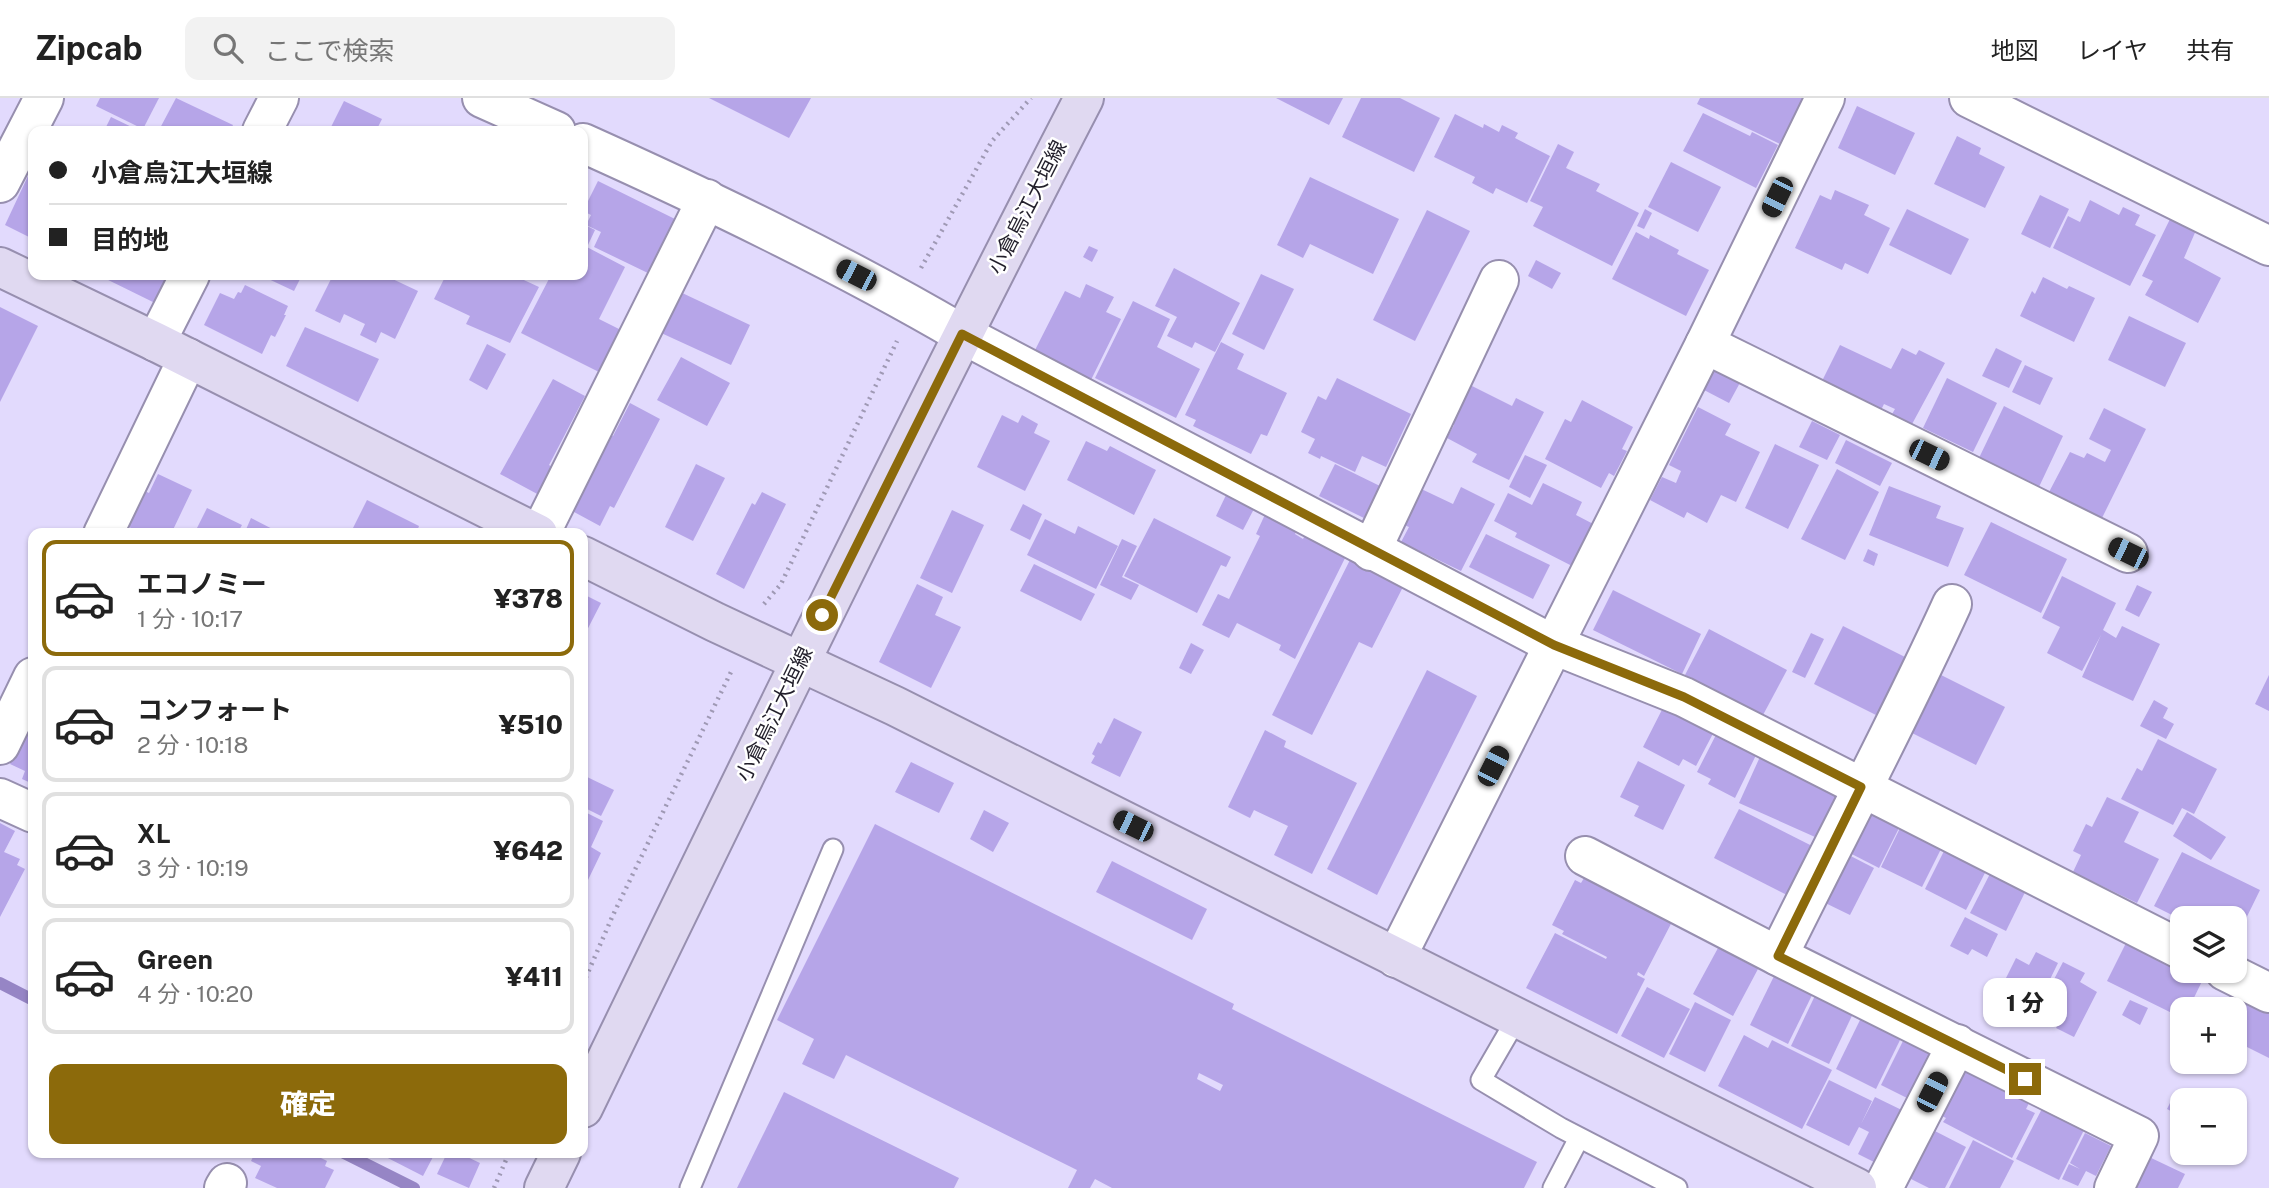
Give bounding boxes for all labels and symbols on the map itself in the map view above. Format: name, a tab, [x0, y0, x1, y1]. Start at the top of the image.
street label: 小倉烏江大垣線	[982, 136, 1072, 278]
car	[1759, 174, 1796, 220]
car	[833, 256, 880, 294]
car	[1906, 436, 1953, 474]
car	[2105, 534, 2152, 572]
route start	[806, 599, 838, 631]
street label: 小倉烏江大垣線	[731, 642, 817, 786]
car	[1475, 743, 1512, 789]
car	[1110, 807, 1157, 845]
callout: 1 分	[1983, 978, 2067, 1026]
route end	[2009, 1063, 2041, 1095]
car	[1914, 1069, 1951, 1115]

